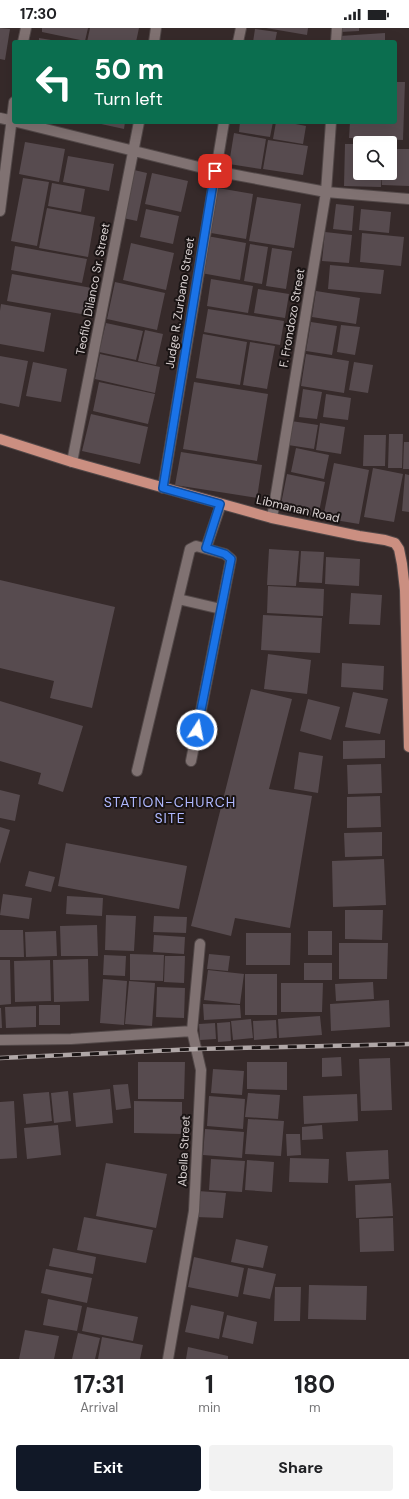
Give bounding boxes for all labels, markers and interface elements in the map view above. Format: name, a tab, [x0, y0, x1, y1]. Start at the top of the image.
text: 17:30	[20, 4, 57, 24]
text: 50 m	[94, 51, 164, 88]
icon: left	[28, 56, 80, 108]
text: Turn left	[94, 87, 163, 111]
map controls	[353, 136, 397, 180]
button: search	[353, 136, 397, 180]
pin	[198, 154, 232, 188]
icon: arrive	[204, 160, 226, 182]
street label: Teofilo Dilanco Sr. Street	[72, 221, 114, 356]
street label: Judge R. Zurbano Street	[162, 236, 198, 370]
street label: F. Frondozo Street	[275, 267, 309, 369]
street label: Libmanan Road	[255, 492, 341, 526]
position arrow	[176, 709, 218, 751]
district label: STATION-CHURCH SITE	[104, 793, 236, 827]
street label: Abella Street	[174, 1115, 194, 1187]
text: 17:31	[74, 1369, 125, 1400]
text: 1	[205, 1369, 214, 1400]
text: 180	[294, 1369, 335, 1400]
text: Arrival	[80, 1399, 118, 1416]
text: min	[198, 1399, 221, 1416]
text: m	[309, 1399, 321, 1416]
button: Exit	[16, 1445, 201, 1491]
button: Share	[209, 1445, 393, 1491]

